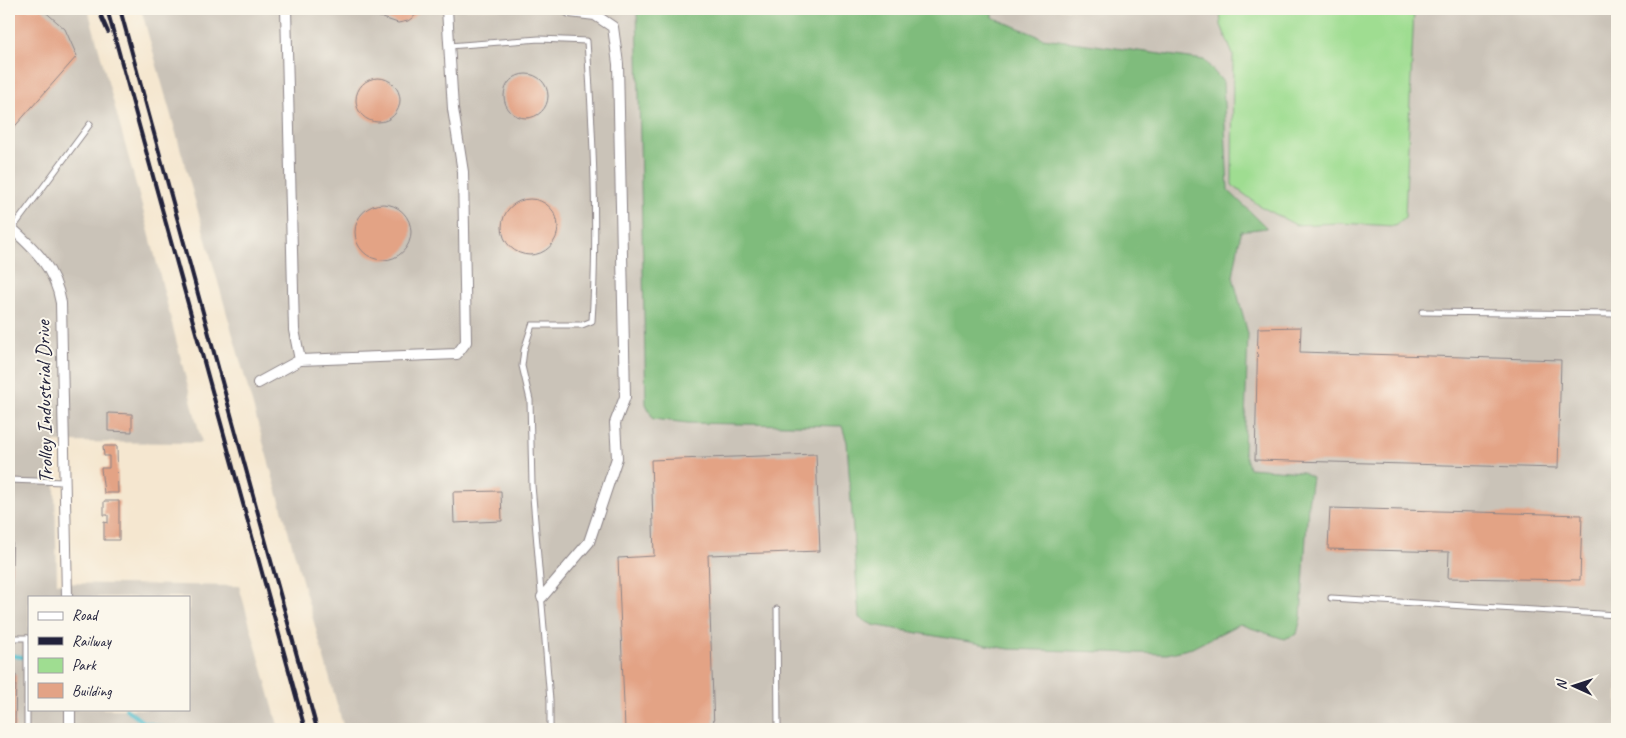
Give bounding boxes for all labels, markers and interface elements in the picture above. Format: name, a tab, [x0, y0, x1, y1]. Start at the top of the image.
street label: Trolley Industrial Drive	[30, 318, 58, 484]
legend	[28, 596, 190, 710]
text: Road	[72, 606, 99, 625]
text: Railway	[72, 632, 113, 651]
text: Park	[72, 656, 97, 675]
north arrow	[1548, 660, 1598, 710]
text: N	[1553, 678, 1570, 690]
text: Building	[72, 682, 112, 701]

